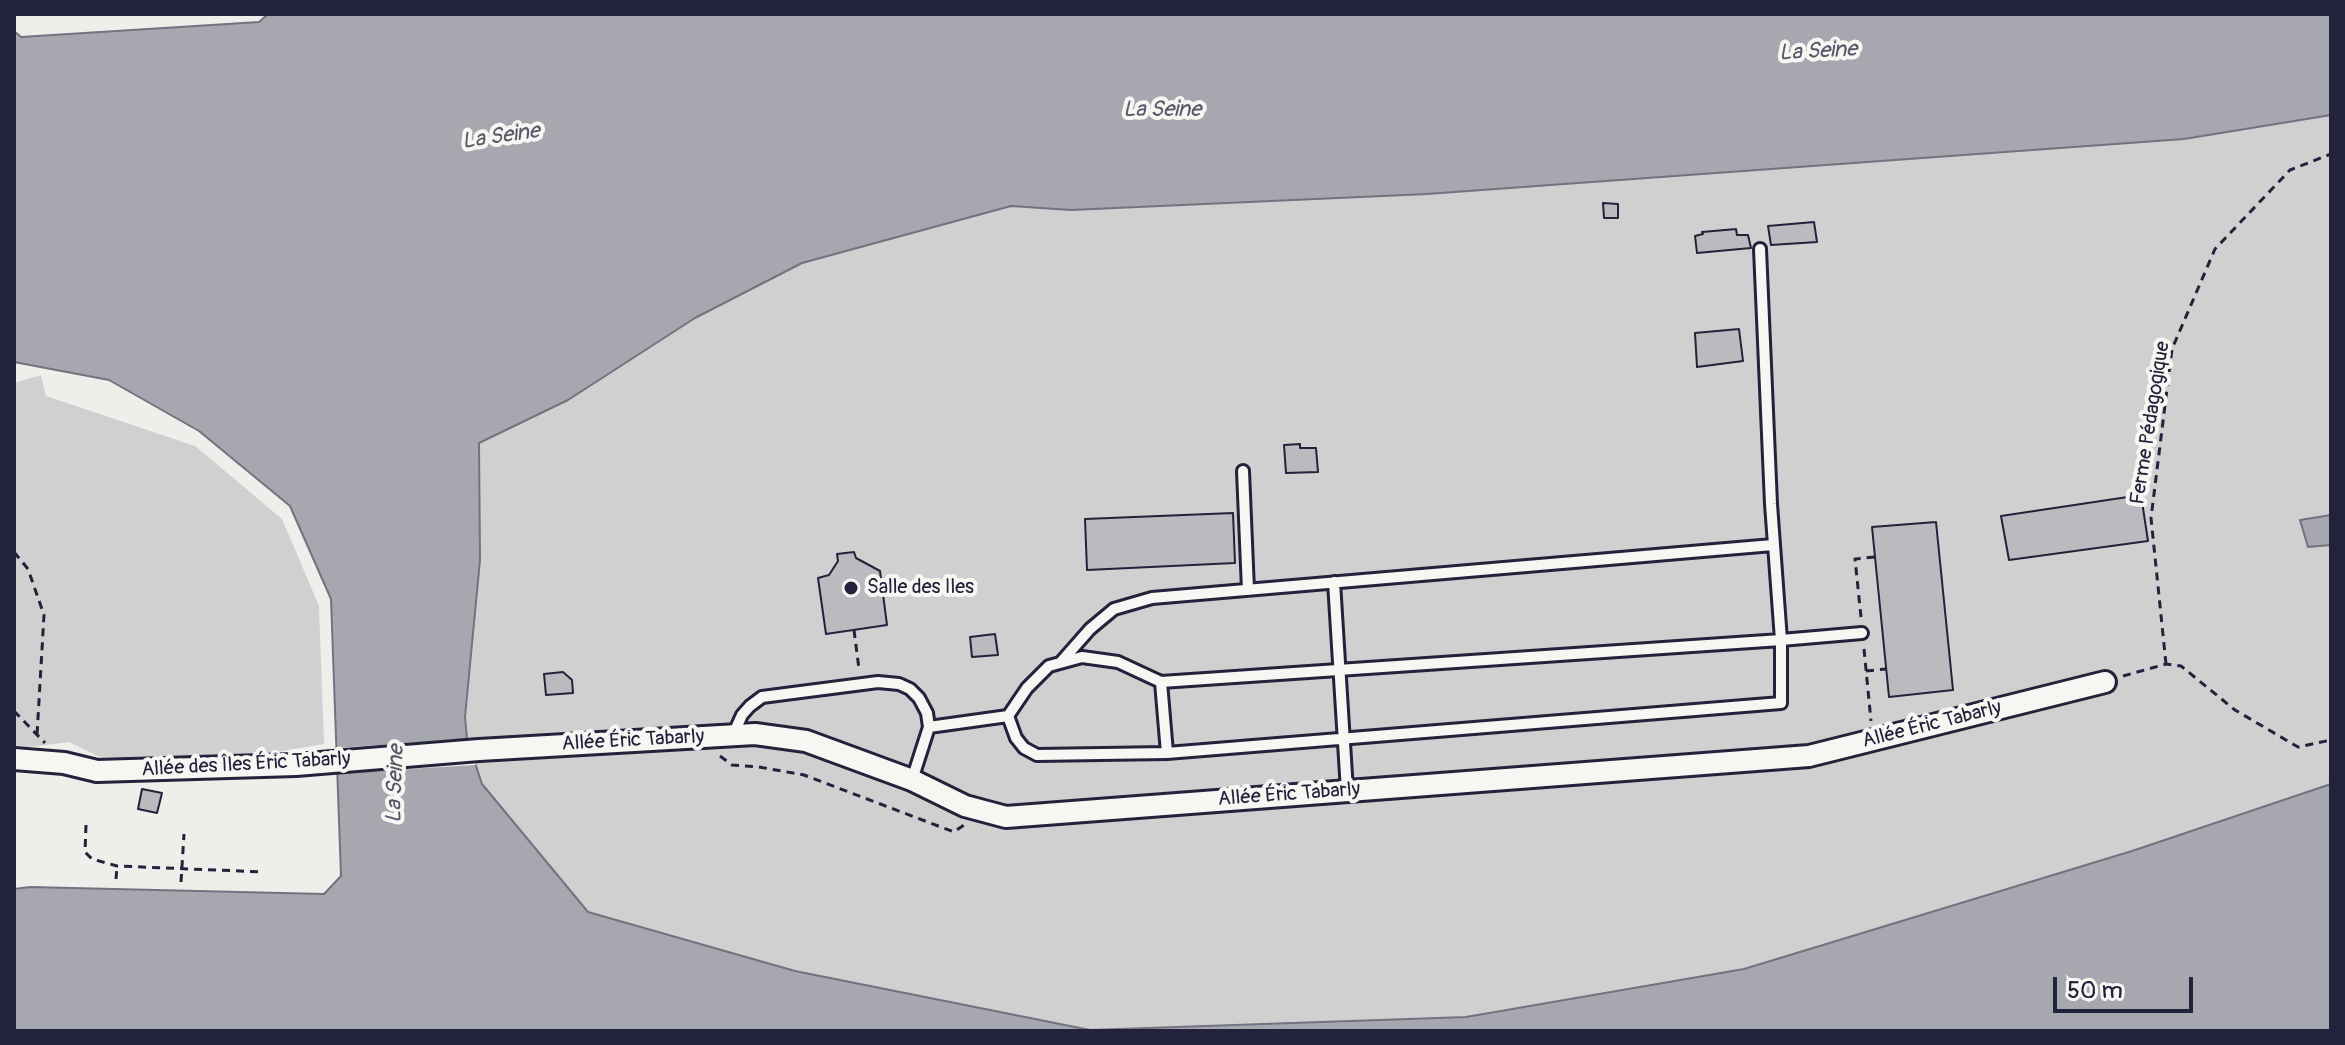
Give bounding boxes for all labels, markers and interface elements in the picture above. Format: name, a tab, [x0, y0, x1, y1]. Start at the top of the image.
water label: La Seine	[1778, 37, 1858, 67]
water label: La Seine	[1123, 97, 1201, 123]
water label: La Seine	[461, 118, 541, 156]
street label: Ferme Pédagogique	[2126, 340, 2176, 506]
place label: Salle des Iles	[867, 576, 974, 600]
marker: Salle des Iles	[842, 579, 860, 597]
street label: Allée Éric Tabarly	[1860, 696, 2004, 754]
street label: Allée Éric Tabarly	[561, 725, 705, 757]
water label: La Seine	[381, 745, 411, 823]
street label: Allée des Îles Éric Tabarly	[141, 748, 351, 782]
street label: Allée Éric Tabarly	[1217, 778, 1361, 812]
scale bar	[2057, 961, 2197, 1011]
text: 50 m	[2067, 976, 2123, 1005]

